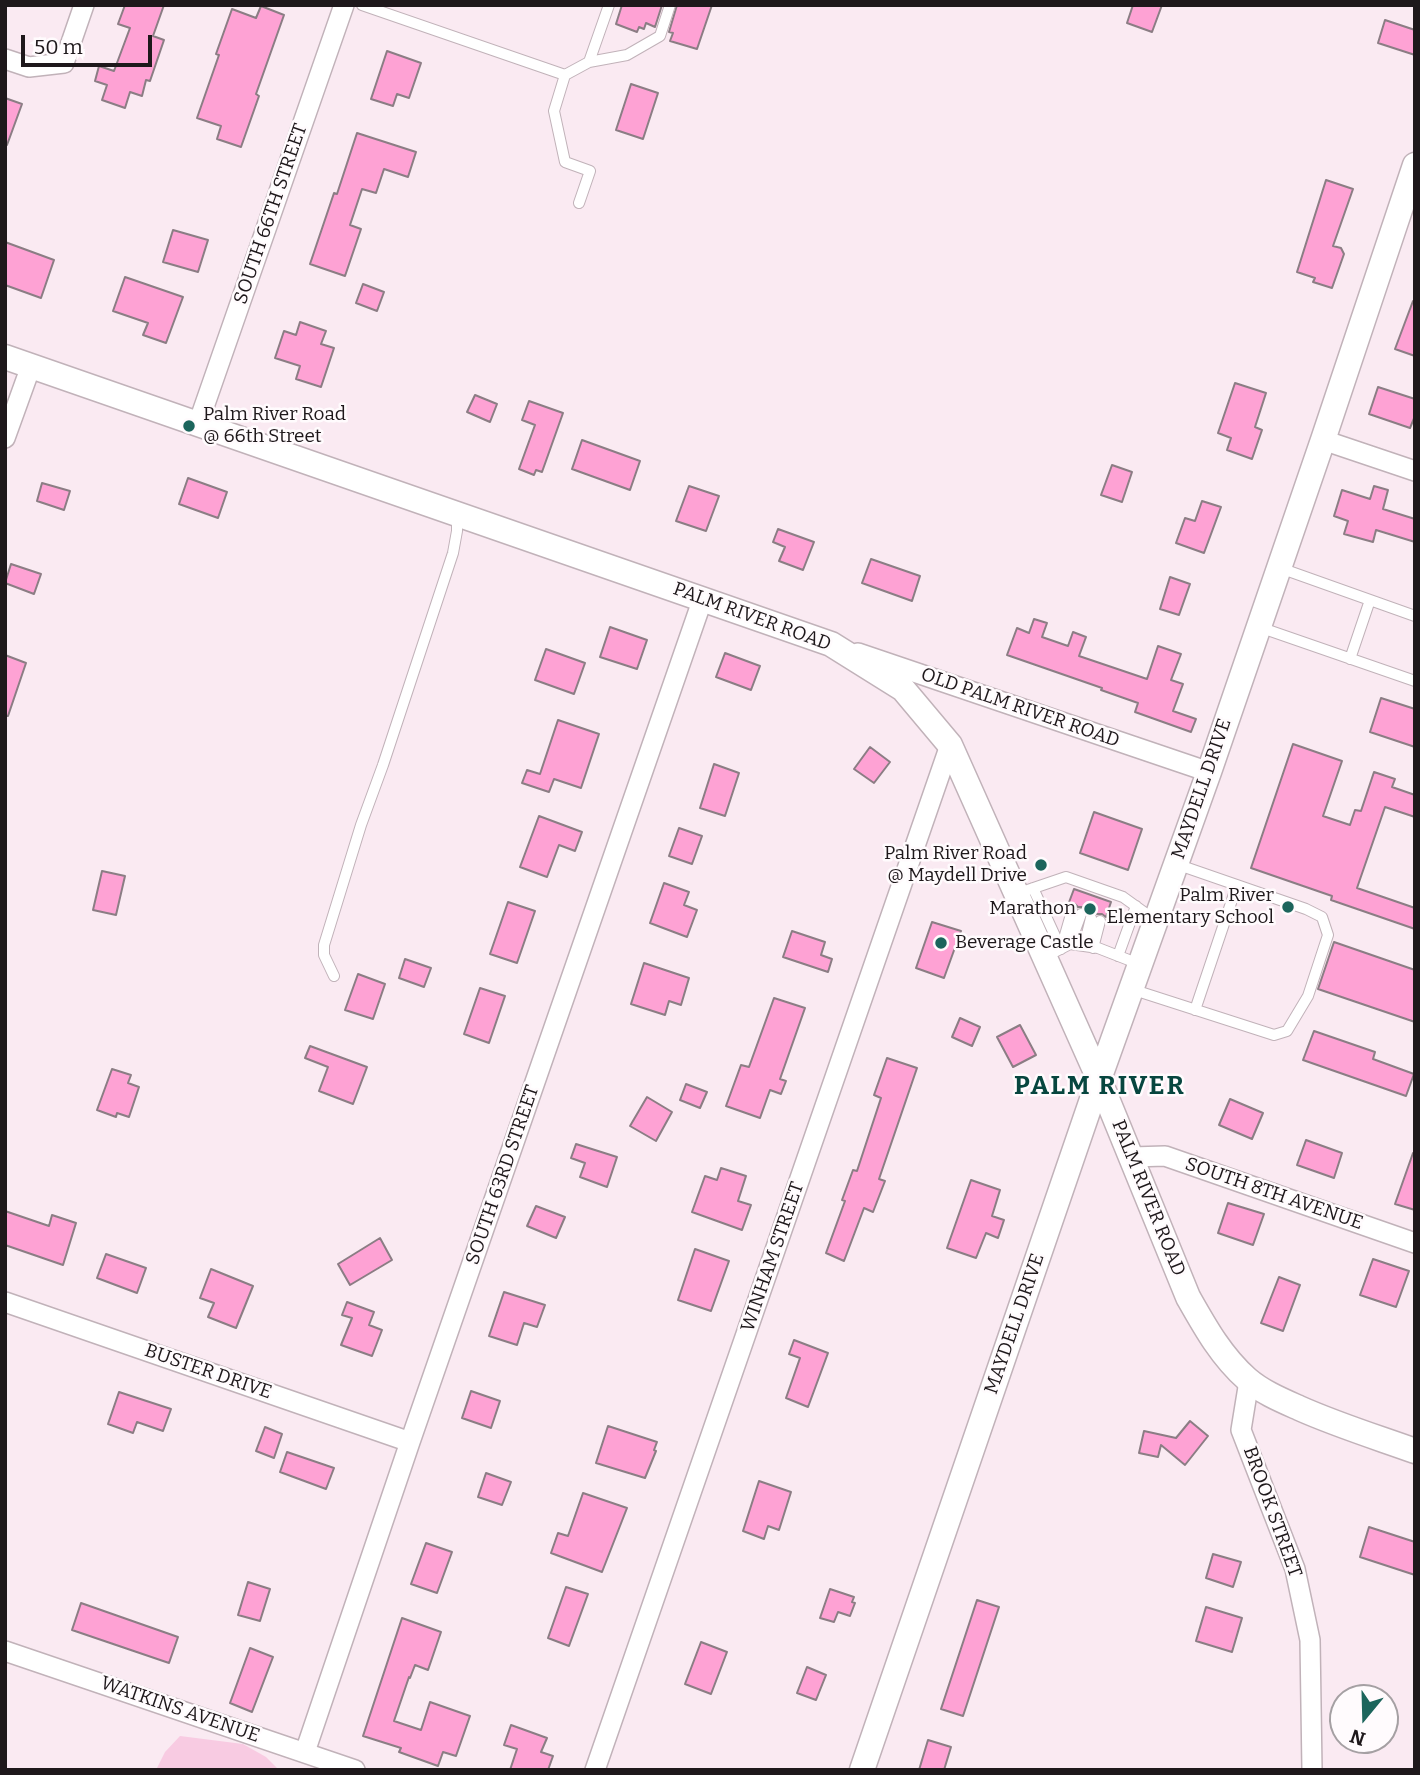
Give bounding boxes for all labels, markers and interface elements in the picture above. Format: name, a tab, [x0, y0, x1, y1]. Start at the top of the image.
scale bar	[24, 21, 156, 65]
text: 50 m	[34, 34, 83, 60]
street label: SOUTH 66TH STREET	[229, 121, 313, 307]
place label: Palm River Road @ 66th Street	[203, 404, 346, 448]
marker: Palm River Road @ 66th Street	[181, 418, 197, 434]
street label: PALM RIVER ROAD	[670, 578, 834, 656]
street label: OLD PALM RIVER ROAD	[918, 663, 1122, 753]
street label: MAYDELL DRIVE	[1167, 716, 1237, 862]
place label: Palm River Road @ Maydell Drive	[884, 843, 1027, 887]
marker: Palm River Road @ Maydell Drive	[1033, 857, 1049, 873]
place label: Palm River Elementary School	[1107, 885, 1274, 929]
place label: Marathon	[989, 898, 1076, 920]
marker: Palm River Elementary School	[1280, 899, 1296, 915]
marker: Marathon	[1082, 901, 1098, 917]
place label: Beverage Castle	[955, 932, 1094, 954]
marker: Beverage Castle	[933, 935, 949, 951]
district label: PALM RIVER	[1015, 1071, 1185, 1103]
street label: SOUTH 63RD STREET	[462, 1082, 544, 1268]
street label: PALM RIVER ROAD	[1106, 1117, 1190, 1279]
street label: SOUTH 8TH AVENUE	[1182, 1153, 1366, 1235]
street label: WINHAM STREET	[737, 1179, 809, 1335]
street label: MAYDELL DRIVE	[980, 1251, 1050, 1397]
street label: BUSTER DRIVE	[141, 1340, 275, 1404]
street label: BROOK STREET	[1238, 1444, 1306, 1580]
street label: WATKINS AVENUE	[97, 1672, 263, 1748]
north arrow	[1329, 1684, 1399, 1754]
text: N	[1347, 1724, 1368, 1751]

